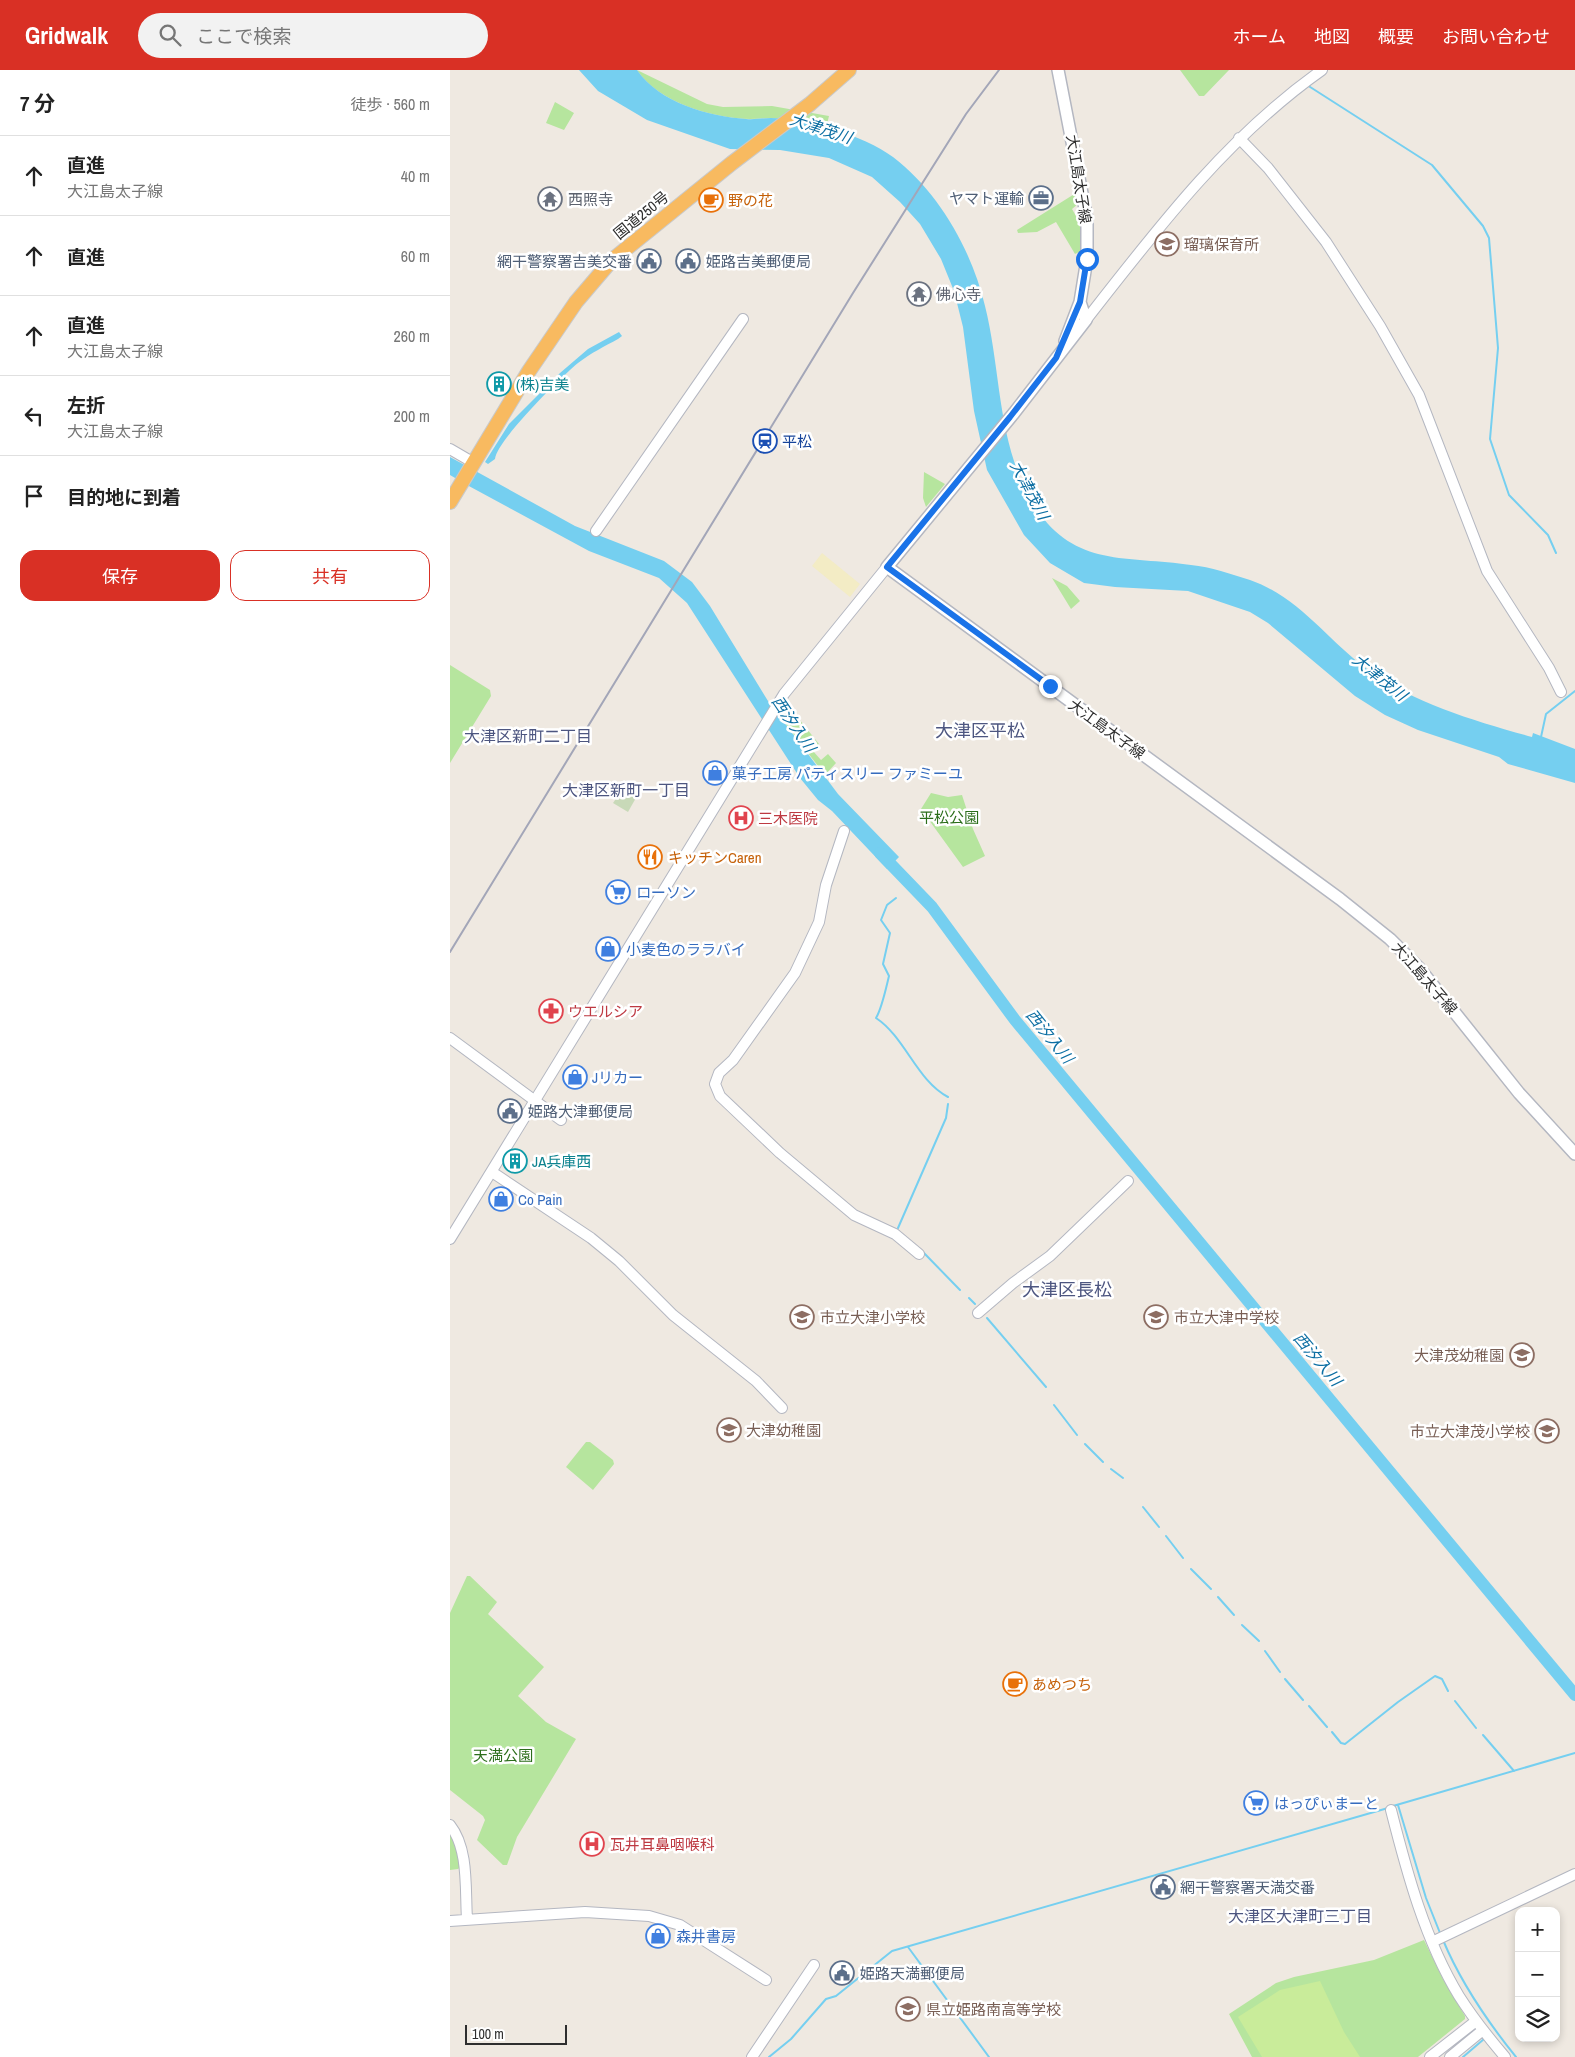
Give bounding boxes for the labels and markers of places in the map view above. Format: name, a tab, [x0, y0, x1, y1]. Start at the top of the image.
office icon: ヤマト運輸	[1028, 185, 1054, 211]
temple icon: 西照寺	[537, 186, 563, 212]
cafe icon: 野の花	[698, 187, 724, 213]
place label: ヤマト運輸	[949, 188, 1024, 209]
place label: 西照寺	[568, 189, 613, 210]
place label: 野の花	[728, 190, 773, 211]
school or university icon: 瑠璃保育所	[1154, 231, 1180, 257]
place label: 瑠璃保育所	[1184, 234, 1259, 255]
public building icon: 網干警察署吉美交番	[636, 248, 662, 274]
public building icon: 姫路吉美郵便局	[675, 248, 701, 274]
place label: 網干警察署吉美交番	[497, 251, 632, 272]
place label: 姫路吉美郵便局	[706, 251, 811, 272]
temple icon: 佛心寺	[906, 281, 932, 307]
place label: 佛心寺	[936, 284, 981, 305]
building icon: (株)吉美	[486, 371, 512, 397]
place label: (株)吉美	[516, 374, 569, 395]
station icon: 平松	[752, 428, 778, 454]
place label: 平松	[782, 431, 812, 452]
shop icon: 菓子工房 パティスリー ファミーユ	[702, 760, 728, 786]
place label: 菓子工房 パティスリー ファミーユ	[732, 763, 963, 784]
hospital icon: 三木医院	[728, 805, 754, 831]
place label: 三木医院	[758, 808, 818, 829]
restaurant icon: キッチンCaren	[637, 844, 663, 870]
place label: キッチンCaren	[668, 847, 762, 868]
supermarket icon: ローソン	[605, 879, 631, 905]
place label: ローソン	[636, 882, 696, 903]
shop icon: 小麦色のララバイ	[595, 936, 621, 962]
place label: 小麦色のララバイ	[626, 939, 746, 960]
pharmacy icon: ウエルシア	[538, 998, 564, 1024]
place label: ウエルシア	[568, 1001, 643, 1022]
shop icon: Jリカー	[562, 1064, 588, 1090]
place label: Jリカー	[592, 1067, 643, 1088]
public building icon: 姫路大津郵便局	[497, 1098, 523, 1124]
place label: 姫路大津郵便局	[528, 1101, 633, 1122]
building icon: JA兵庫西	[502, 1148, 528, 1174]
place label: JA兵庫西	[532, 1151, 591, 1172]
shop icon: Co Pain	[488, 1186, 514, 1212]
place label: Co Pain	[518, 1189, 562, 1210]
school or university icon: 市立大津小学校	[789, 1304, 815, 1330]
school or university icon: 市立大津中学校	[1143, 1304, 1169, 1330]
place label: 市立大津小学校	[820, 1307, 925, 1328]
place label: 市立大津中学校	[1174, 1307, 1279, 1328]
school or university icon: 大津茂幼稚園	[1509, 1342, 1535, 1368]
place label: 大津茂幼稚園	[1414, 1345, 1504, 1366]
school or university icon: 大津幼稚園	[716, 1417, 742, 1443]
school or university icon: 市立大津茂小学校	[1534, 1418, 1560, 1444]
place label: 大津幼稚園	[746, 1420, 821, 1441]
place label: 市立大津茂小学校	[1410, 1421, 1530, 1442]
cafe icon: あめつち	[1002, 1671, 1028, 1697]
place label: あめつち	[1032, 1674, 1092, 1695]
supermarket icon: はっぴぃまーと	[1243, 1790, 1269, 1816]
place label: はっぴぃまーと	[1274, 1793, 1379, 1814]
hospital icon: 瓦井耳鼻咽喉科	[579, 1831, 605, 1857]
place label: 瓦井耳鼻咽喉科	[610, 1834, 715, 1855]
public building icon: 網干警察署天満交番	[1150, 1874, 1176, 1900]
place label: 網干警察署天満交番	[1180, 1877, 1315, 1898]
shop icon: 森井書房	[645, 1923, 671, 1949]
place label: 森井書房	[676, 1926, 736, 1947]
public building icon: 姫路天満郵便局	[829, 1960, 855, 1986]
place label: 姫路天満郵便局	[860, 1963, 965, 1984]
school or university icon: 県立姫路南高等学校	[895, 1996, 921, 2022]
place label: 県立姫路南高等学校	[926, 1999, 1061, 2020]

